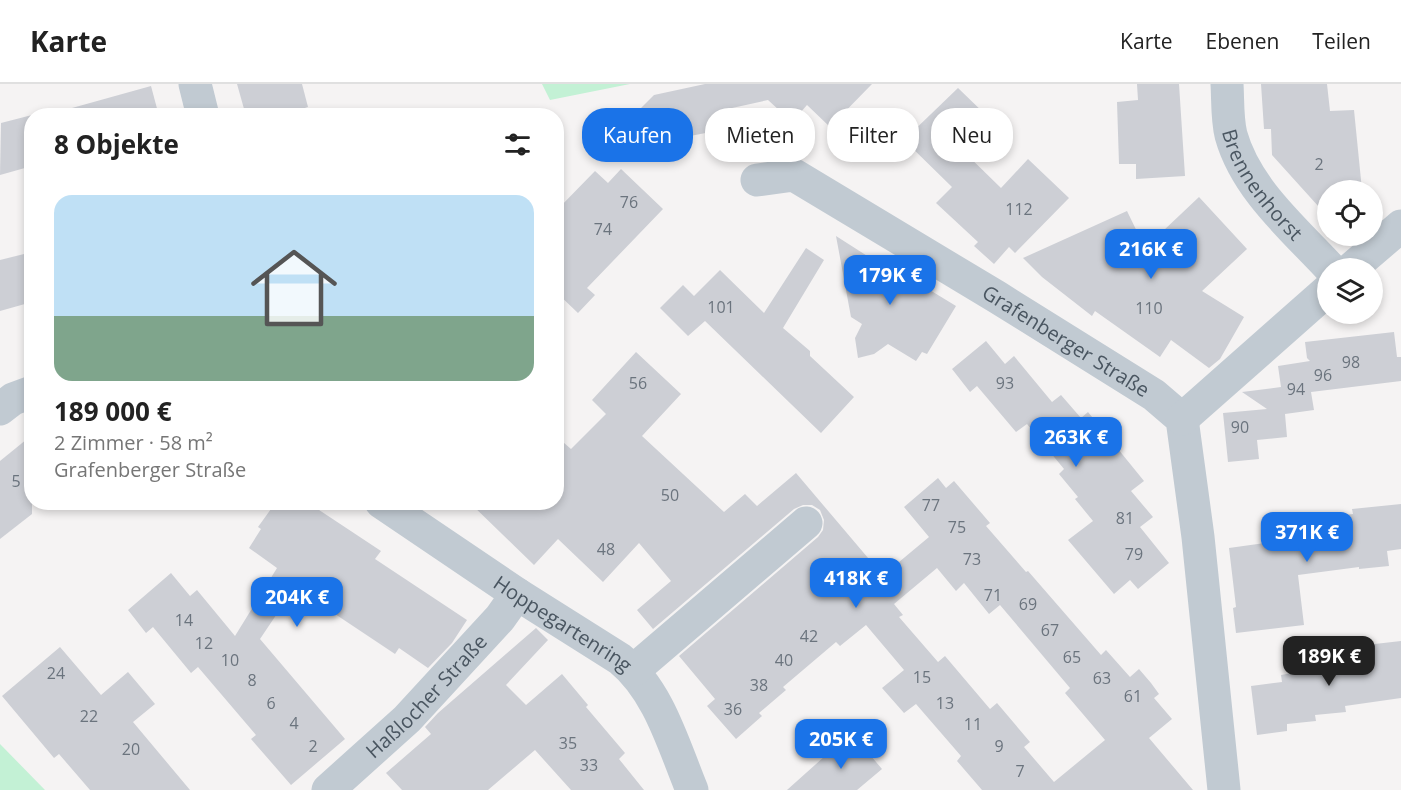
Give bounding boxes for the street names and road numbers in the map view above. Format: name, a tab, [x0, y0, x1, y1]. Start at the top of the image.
street label: Brennenhorst	[1216, 126, 1309, 246]
street label: Grafenberger Straße	[978, 278, 1155, 403]
street label: Hoppegartenring	[489, 569, 639, 678]
street label: Haßlocher Straße	[360, 628, 492, 764]

